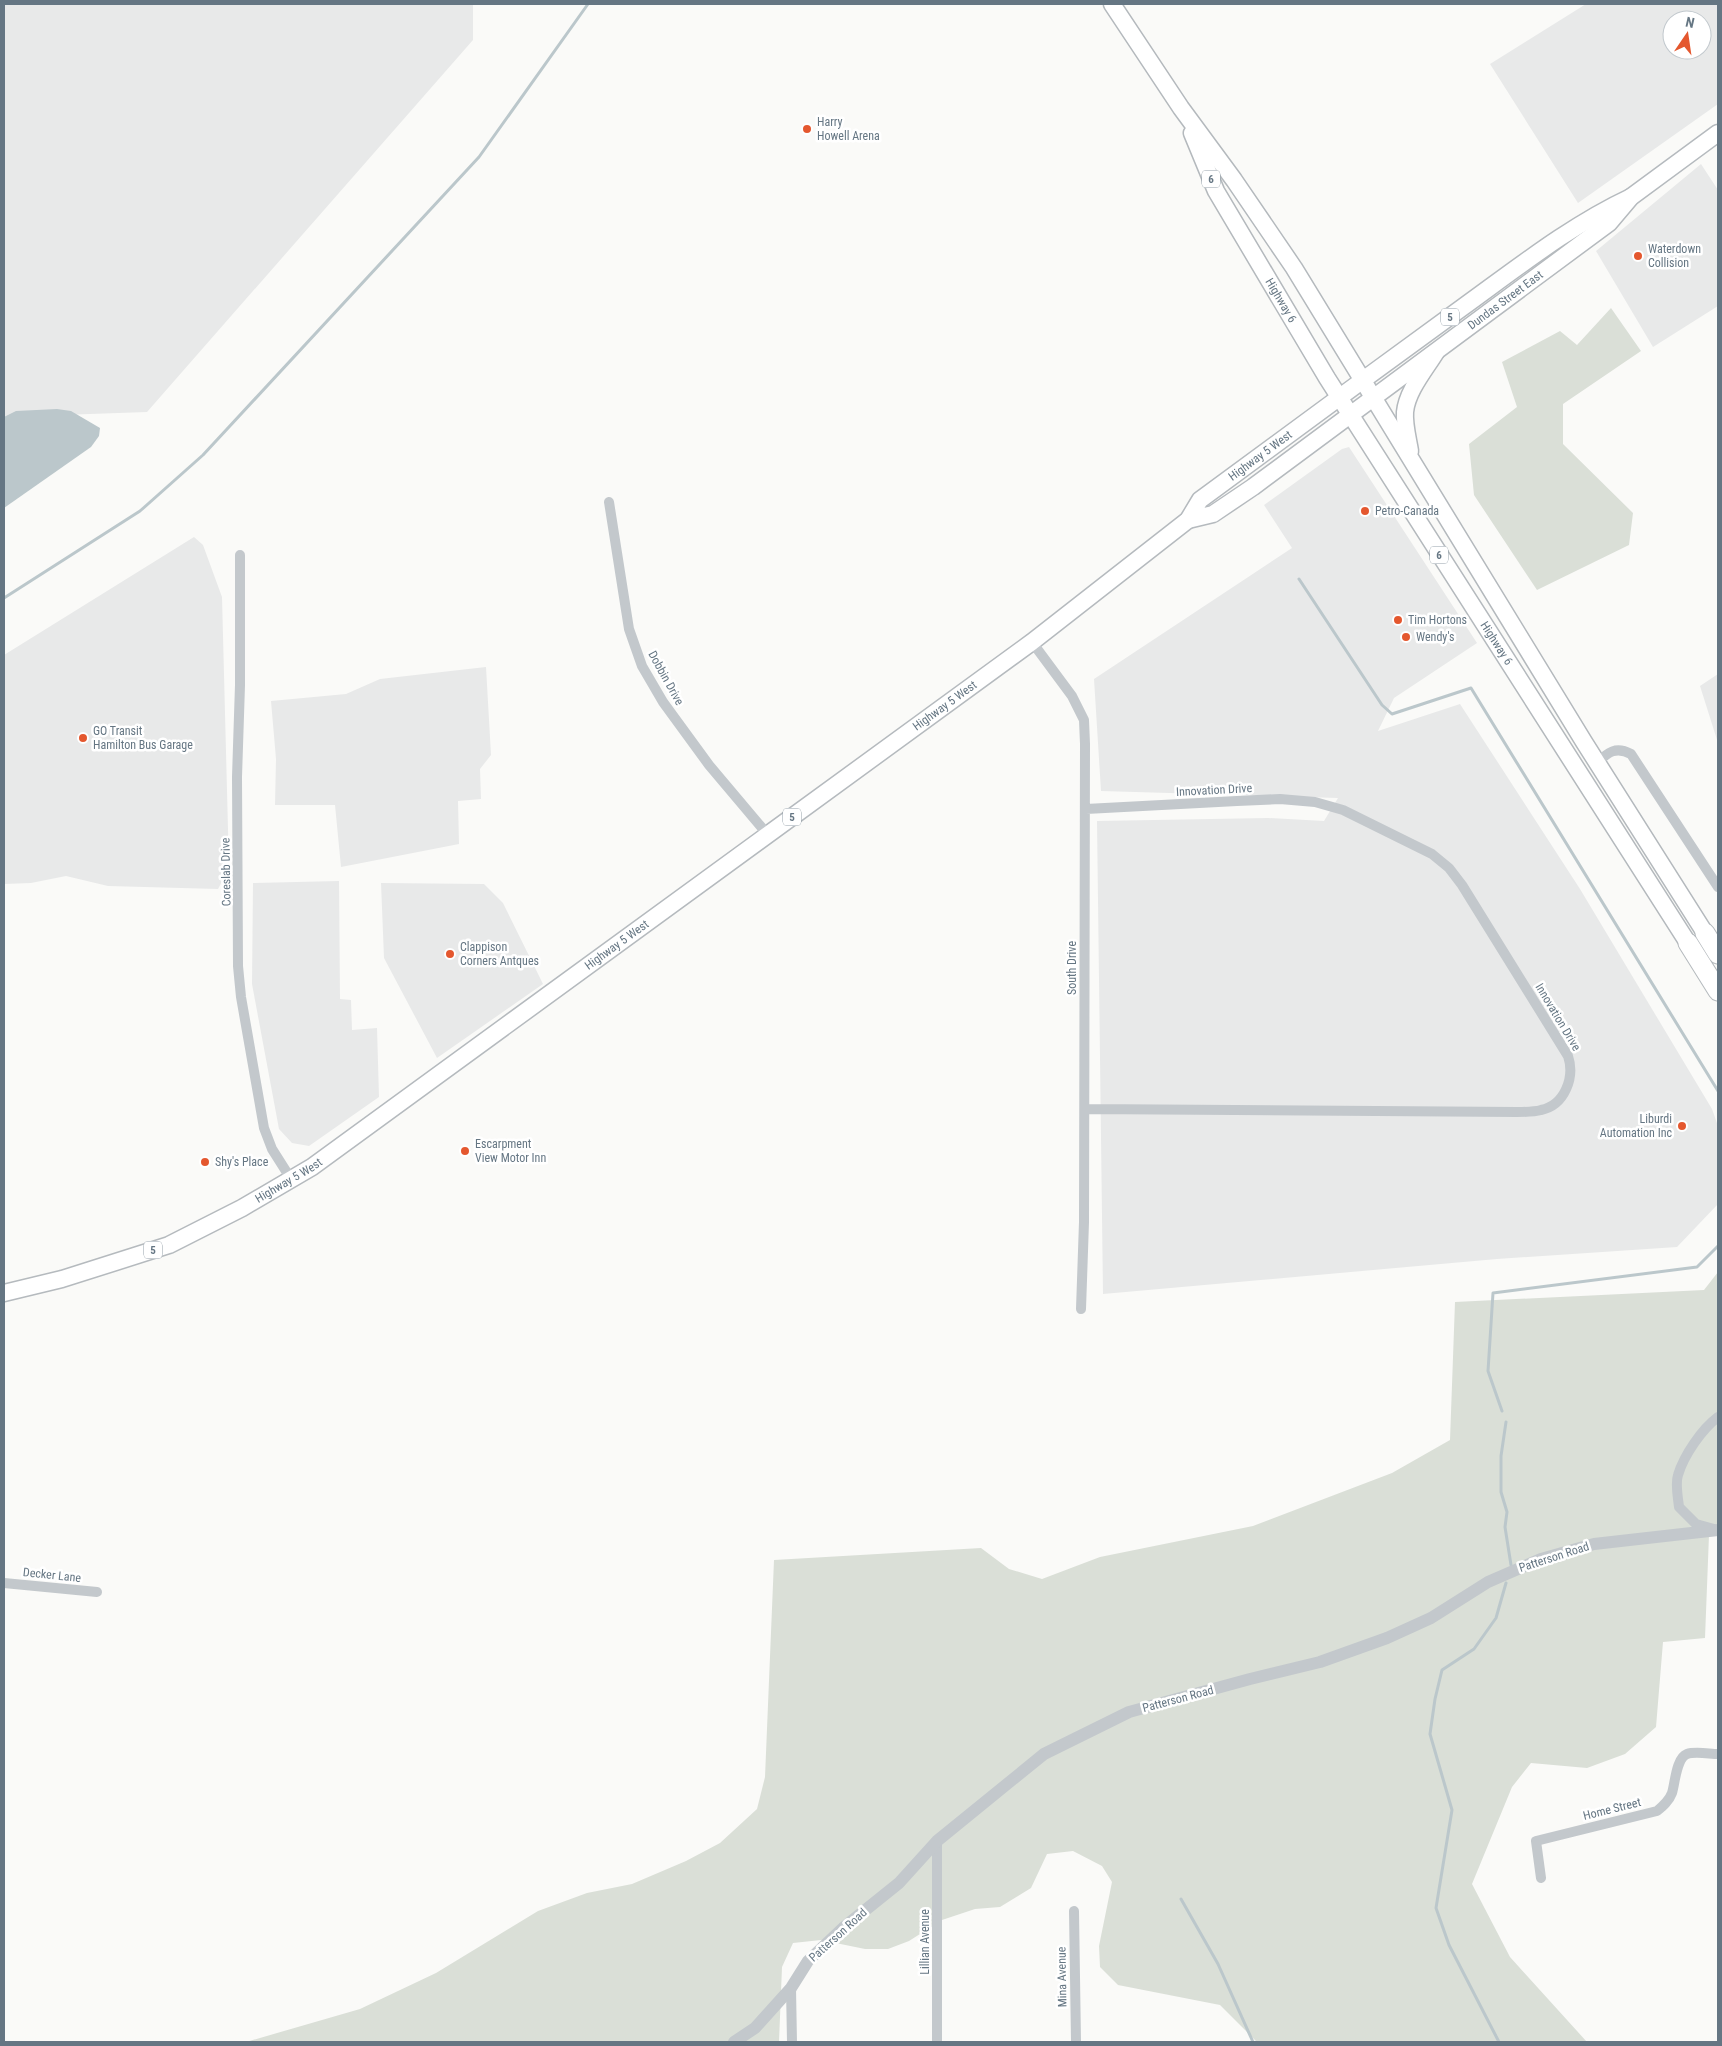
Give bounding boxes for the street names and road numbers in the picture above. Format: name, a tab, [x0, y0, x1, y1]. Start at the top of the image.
road number: 6	[1202, 170, 1220, 188]
street label: Dundas Street East	[1465, 267, 1546, 332]
street label: Highway 6	[1262, 276, 1300, 325]
road number: 5	[1441, 308, 1459, 326]
street label: Highway 5 West	[1226, 427, 1295, 484]
road number: 6	[1430, 546, 1448, 564]
street label: Highway 6	[1477, 619, 1516, 668]
street label: Dobbin Drive	[645, 648, 687, 708]
street label: Highway 5 West	[910, 677, 980, 734]
street label: Innovation Drive	[1176, 781, 1253, 799]
road number: 5	[783, 809, 801, 826]
street label: Coreslab Drive	[218, 837, 234, 906]
street label: Highway 5 West	[582, 917, 652, 973]
street label: South Drive	[1065, 941, 1079, 995]
street label: Innovation Drive	[1532, 981, 1584, 1054]
street label: Highway 5 West	[253, 1155, 325, 1206]
road number: 5	[144, 1242, 162, 1258]
street label: Patterson Road	[1517, 1539, 1591, 1575]
street label: Decker Lane	[22, 1565, 82, 1585]
street label: Patterson Road	[1141, 1683, 1215, 1715]
street label: Home Street	[1582, 1795, 1643, 1823]
street label: Patterson Road	[806, 1905, 870, 1965]
street label: Lillian Avenue	[918, 1909, 932, 1975]
street label: Mina Avenue	[1054, 1946, 1070, 2007]

